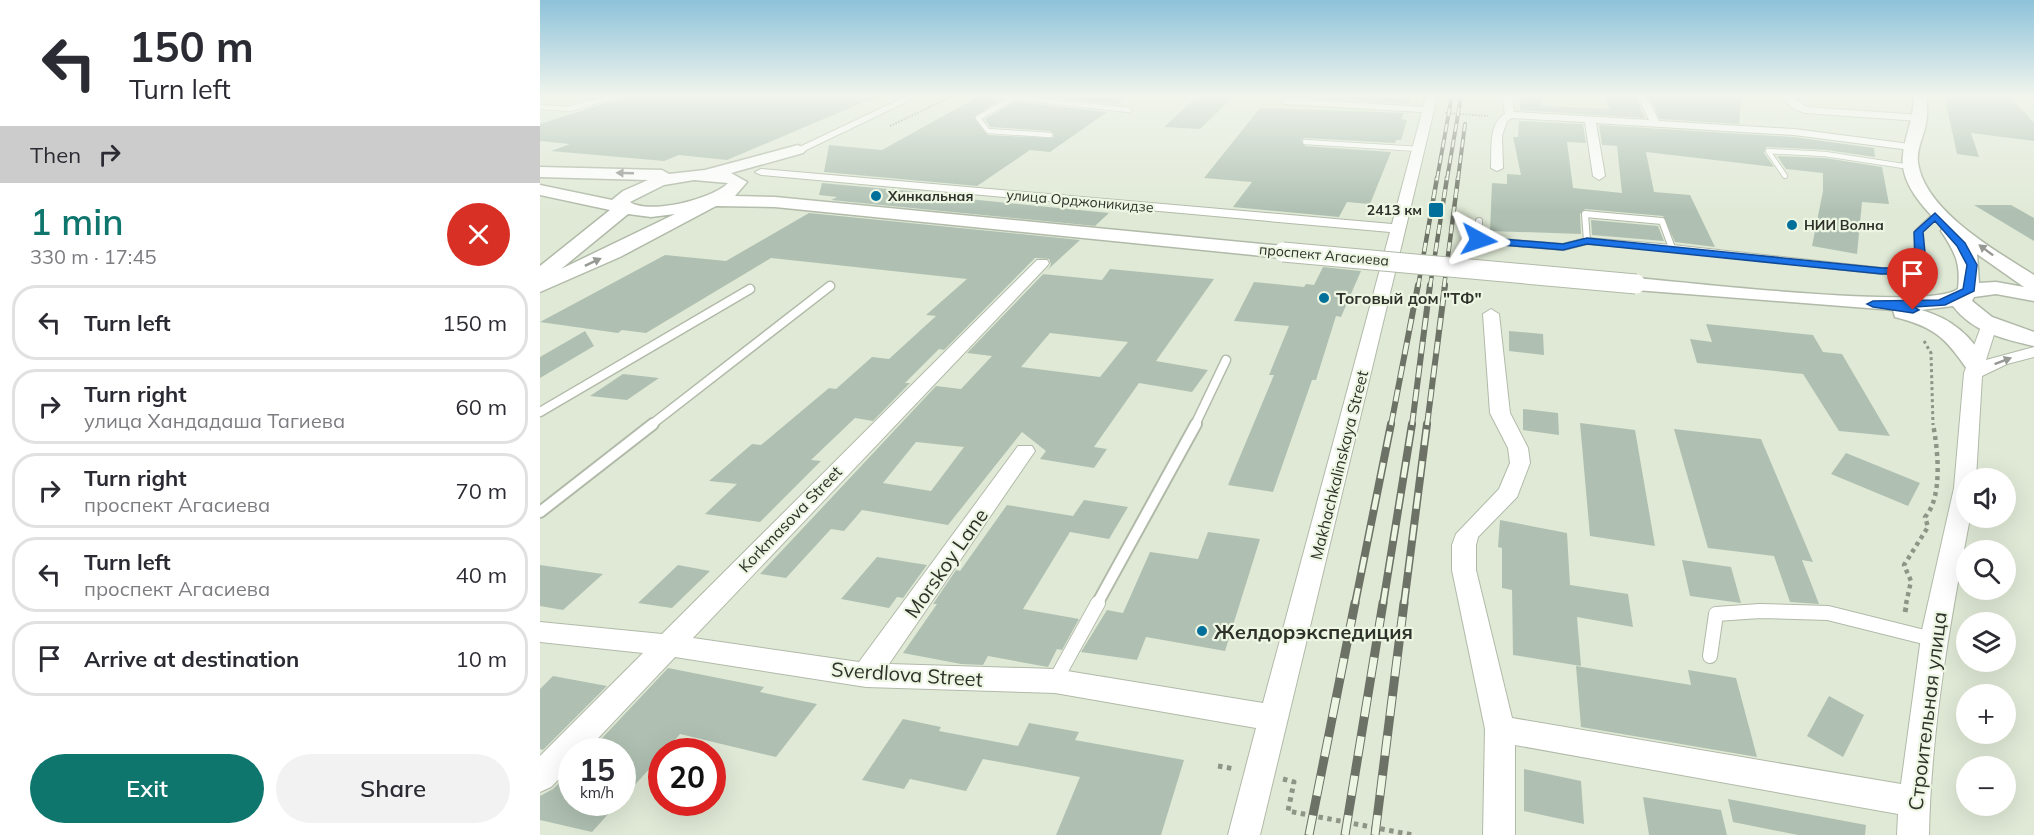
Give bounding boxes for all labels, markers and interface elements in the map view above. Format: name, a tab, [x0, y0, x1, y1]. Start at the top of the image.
text: 150 m	[129, 20, 254, 73]
icon: left	[30, 24, 108, 102]
text: Turn left	[129, 72, 231, 106]
icon: right	[93, 138, 126, 171]
text: Then	[30, 141, 81, 169]
one-way arrow	[616, 169, 635, 178]
street label: улица Орджоникидзе	[1006, 186, 1155, 216]
place label: Хинкальная	[887, 187, 973, 205]
marker: Хинкальная	[869, 189, 883, 203]
text: 1 min	[30, 199, 124, 244]
place label: 2413 км	[1367, 201, 1422, 219]
marker: 2413 км	[1427, 201, 1445, 219]
button: close	[447, 203, 510, 266]
position arrow	[1447, 208, 1511, 272]
place label: НИИ Волна	[1804, 216, 1884, 234]
marker: НИИ Волна	[1785, 218, 1799, 232]
street label: проспект Агасиева	[1258, 240, 1390, 270]
text: 330 m · 17:45	[30, 244, 156, 269]
one-way arrow	[1978, 244, 1994, 256]
pin	[1887, 248, 1938, 310]
one-way arrow	[585, 257, 603, 267]
icon: arrive	[1896, 257, 1929, 290]
place label: Тоговый дом "ТФ"	[1336, 288, 1482, 308]
marker: Тоговый дом "ТФ"	[1317, 291, 1331, 305]
icon: left	[33, 306, 66, 339]
text: Turn left	[84, 309, 171, 337]
text: 150 m	[442, 309, 507, 337]
one-way arrow	[1994, 355, 2012, 365]
street label: Makhachkalinskaya Street	[1306, 368, 1372, 562]
text: Turn right	[84, 380, 187, 408]
icon: right	[33, 390, 66, 423]
text: 60 m	[456, 393, 507, 421]
text: улица Хандадаша Тагиева	[84, 408, 345, 433]
street label: Korkmasova Street	[734, 461, 846, 576]
text: Turn right	[84, 464, 187, 492]
map controls	[1956, 468, 2016, 816]
button: sound	[1956, 468, 2016, 528]
icon: right	[33, 474, 66, 507]
text: 70 m	[456, 477, 507, 505]
text: проспект Агасиева	[84, 492, 270, 517]
street label: Morskoy Lane	[899, 503, 993, 623]
button: search	[1956, 540, 2016, 600]
text: Turn left	[84, 548, 171, 576]
icon: left	[33, 558, 66, 591]
text: 40 m	[456, 561, 507, 589]
text: проспект Агасиева	[84, 576, 270, 601]
street label: Строительная улица	[1902, 610, 1952, 812]
button: layers	[1956, 612, 2016, 672]
place label: Желдорэкспедиция	[1214, 619, 1413, 644]
marker: Желдорэкспедиция	[1195, 624, 1209, 638]
icon: arrive	[33, 642, 66, 675]
text: Arrive at destination	[84, 645, 299, 673]
text: 10 m	[456, 645, 507, 673]
street label: Sverdlova Street	[830, 656, 984, 692]
button: +	[1956, 684, 2016, 744]
speed limit sign: 20	[648, 738, 726, 816]
text: 15	[579, 751, 615, 789]
button: Exit	[30, 754, 264, 823]
button: Share	[276, 754, 510, 823]
button: −	[1956, 756, 2016, 816]
text: km/h	[580, 783, 614, 802]

